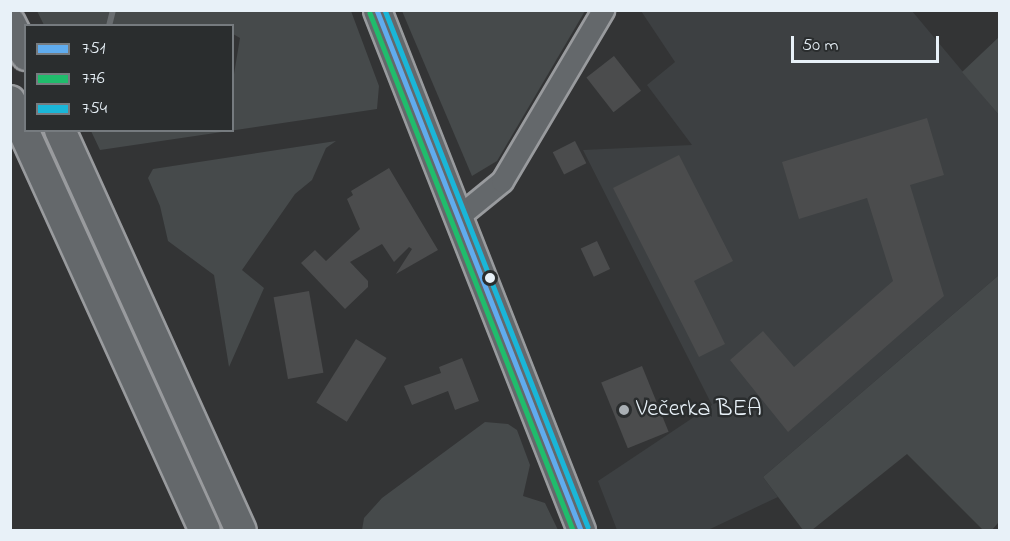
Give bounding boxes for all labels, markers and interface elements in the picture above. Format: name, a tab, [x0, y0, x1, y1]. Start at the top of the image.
legend	[24, 24, 234, 132]
scale bar	[794, 24, 942, 62]
text: 50 m	[802, 33, 839, 59]
text: 751	[82, 36, 105, 62]
text: 776	[82, 66, 105, 92]
text: 754	[82, 96, 107, 122]
unlabelled marker	[484, 272, 496, 284]
place label: Večerka BEA	[636, 396, 762, 424]
marker: Večerka BEA	[617, 403, 631, 417]

